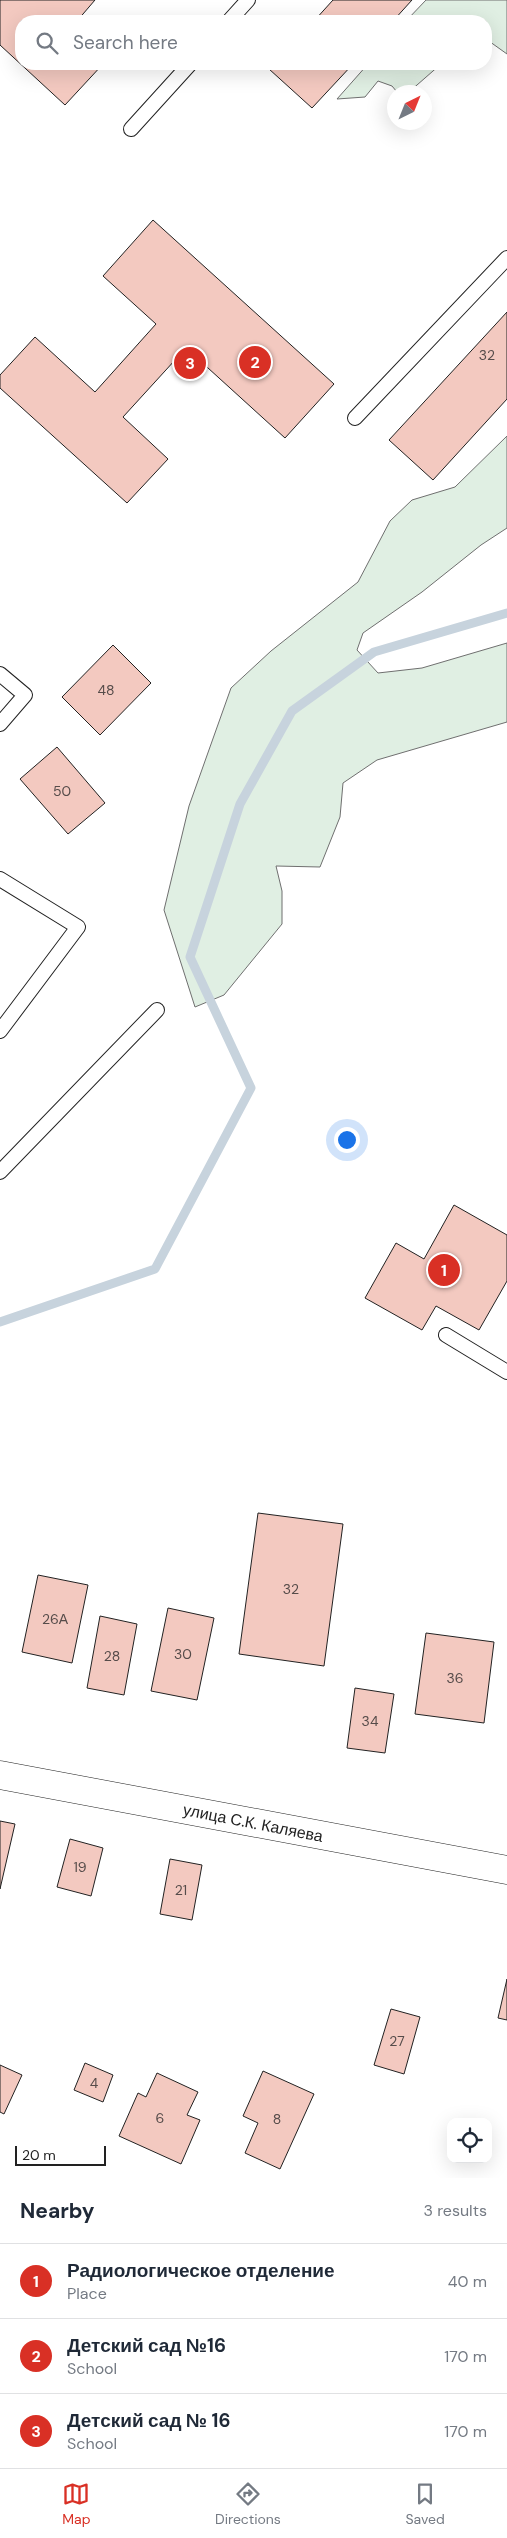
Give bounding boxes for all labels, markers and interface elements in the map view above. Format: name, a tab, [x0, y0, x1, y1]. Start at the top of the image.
search box	[15, 15, 492, 70]
icon: search	[33, 29, 61, 57]
text: Search here	[73, 30, 178, 55]
north arrow	[387, 85, 432, 130]
pin: 2	[239, 343, 271, 381]
pin: 3	[174, 344, 206, 382]
house number: 32	[479, 346, 495, 364]
house number: 48	[97, 681, 115, 699]
house number: 50	[53, 782, 71, 800]
your location	[334, 1127, 360, 1153]
pin: 1	[428, 1251, 460, 1289]
house number: 32	[283, 1580, 299, 1598]
house number: 26А	[42, 1610, 69, 1628]
house number: 30	[174, 1645, 192, 1663]
house number: 28	[104, 1647, 120, 1665]
house number: 36	[446, 1669, 464, 1687]
house number: 34	[362, 1712, 379, 1730]
street label: улица С.К. Каляева	[181, 1799, 325, 1847]
house number: 19	[73, 1858, 87, 1876]
house number: 21	[175, 1881, 187, 1899]
house number: 27	[389, 2032, 405, 2050]
house number: 4	[90, 2074, 99, 2092]
house number: 6	[156, 2109, 164, 2127]
house number: 8	[273, 2110, 281, 2128]
map controls	[447, 2118, 492, 2163]
button: locate	[447, 2118, 492, 2163]
scale bar	[15, 2143, 106, 2166]
text: 20 m	[22, 2146, 56, 2164]
text: Nearby	[20, 2197, 94, 2225]
text: 3 results	[424, 2200, 487, 2221]
text: Радиологическое отделение	[67, 2258, 335, 2283]
text: 1	[33, 2271, 39, 2292]
text: 40 m	[448, 2271, 487, 2292]
text: Place	[67, 2283, 107, 2304]
text: Детский сад №16	[67, 2333, 226, 2358]
text: 2	[31, 2346, 41, 2367]
text: 170 m	[444, 2346, 487, 2367]
text: School	[67, 2358, 117, 2379]
text: Детский сад № 16	[67, 2408, 231, 2433]
text: 3	[31, 2421, 41, 2442]
text: 170 m	[444, 2421, 487, 2442]
text: School	[67, 2433, 117, 2454]
tab: Map	[62, 2480, 90, 2528]
tab: Directions	[215, 2480, 281, 2528]
tab: Saved	[405, 2480, 445, 2528]

